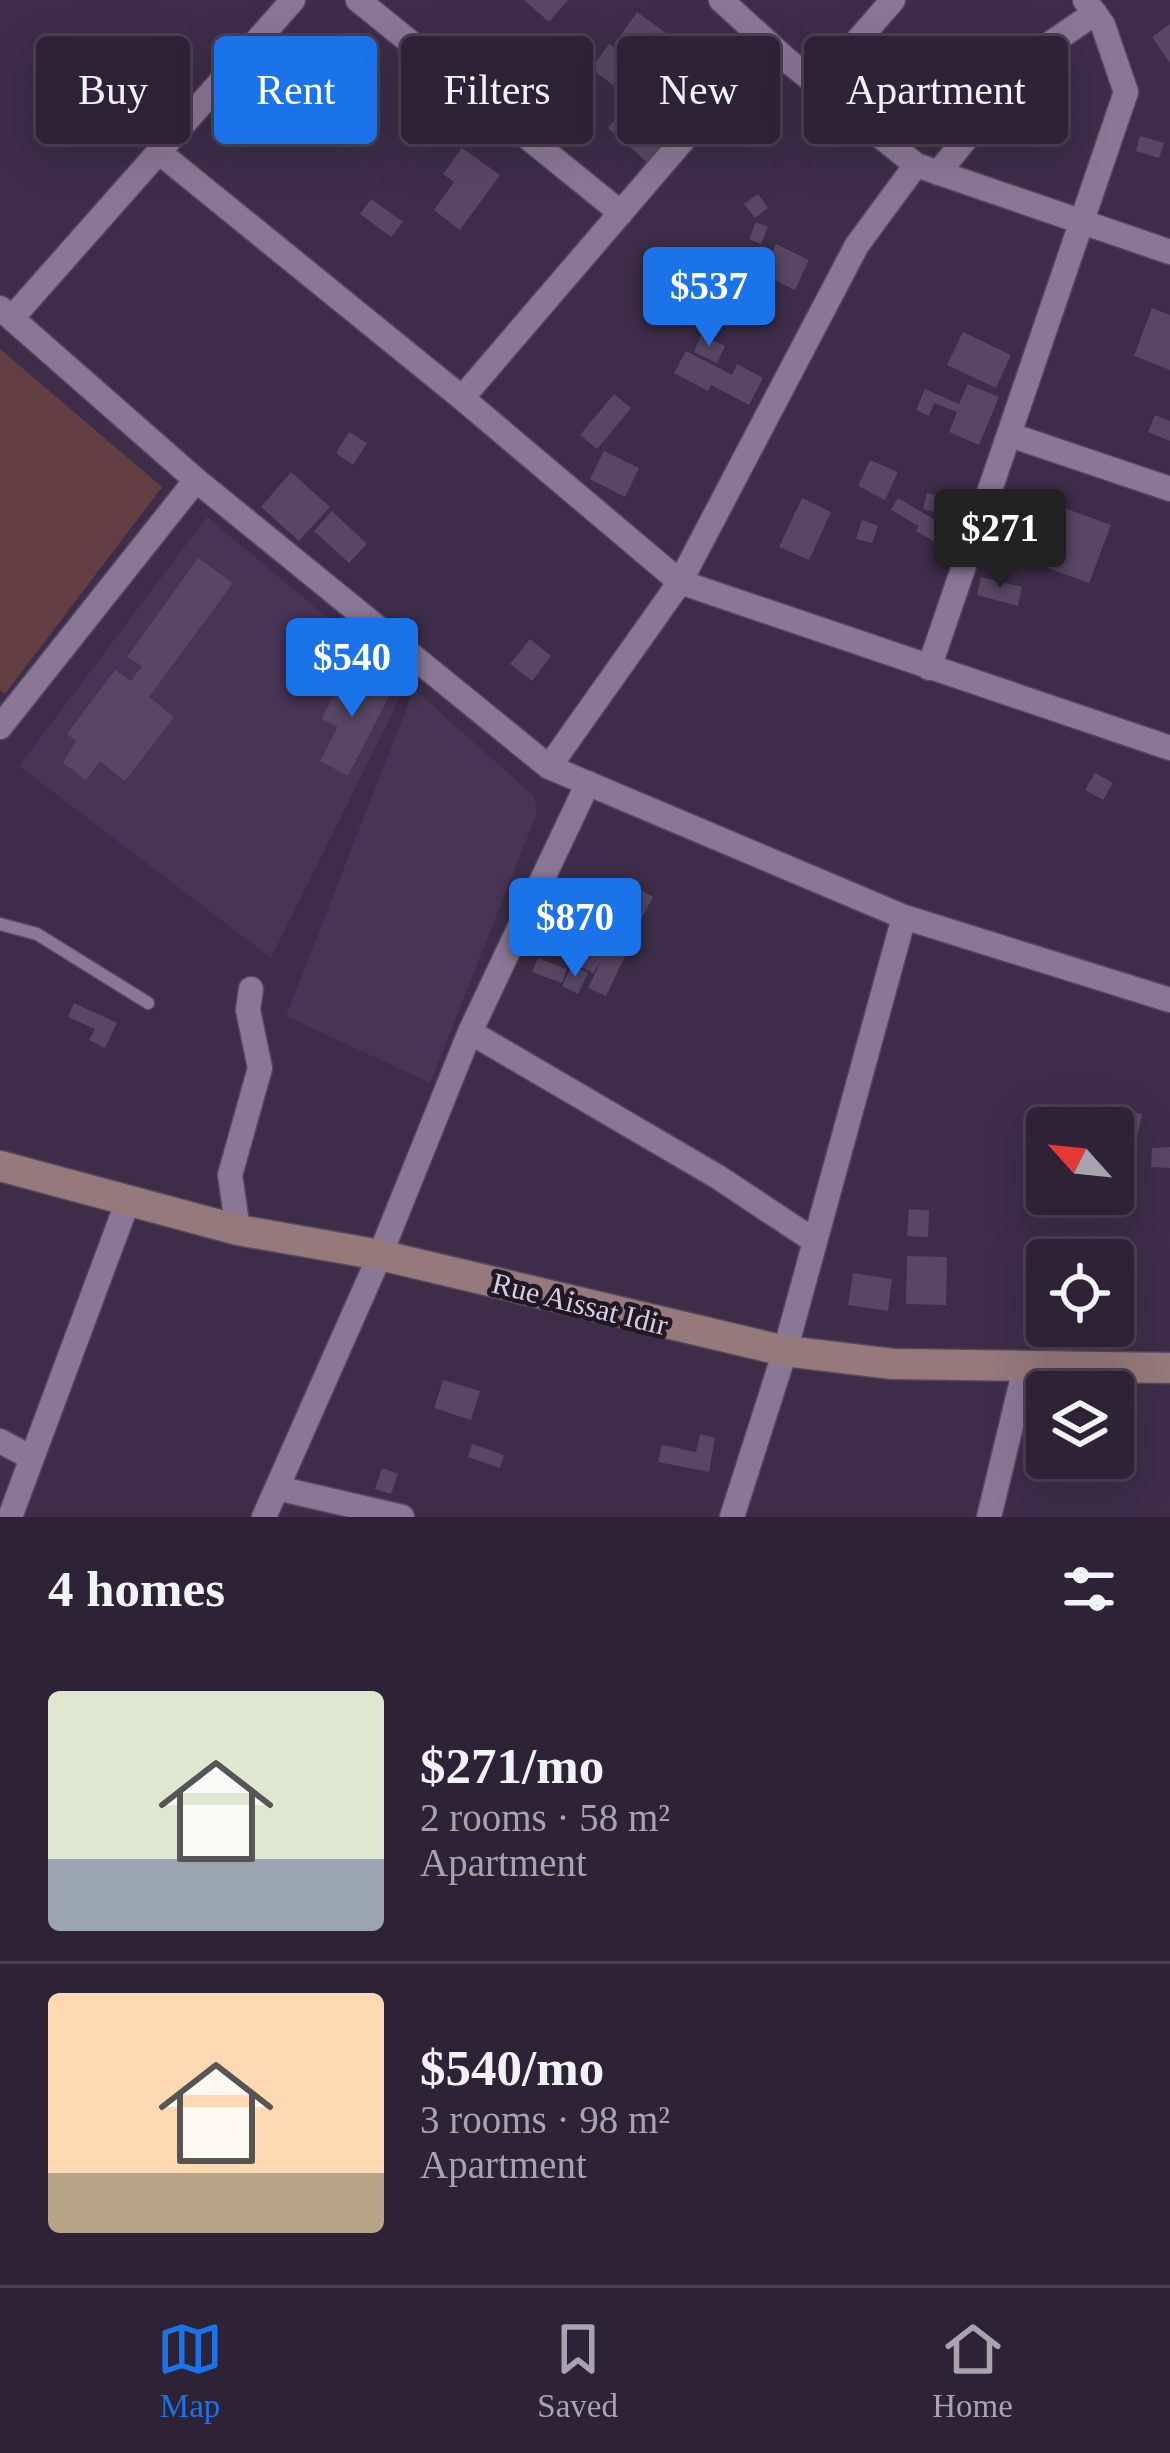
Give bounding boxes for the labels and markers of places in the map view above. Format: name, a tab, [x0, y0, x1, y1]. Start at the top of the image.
pin: $537	[638, 247, 780, 349]
pin: $271	[929, 489, 1071, 591]
pin: $540	[281, 618, 423, 720]
pin: $870	[504, 878, 646, 980]

